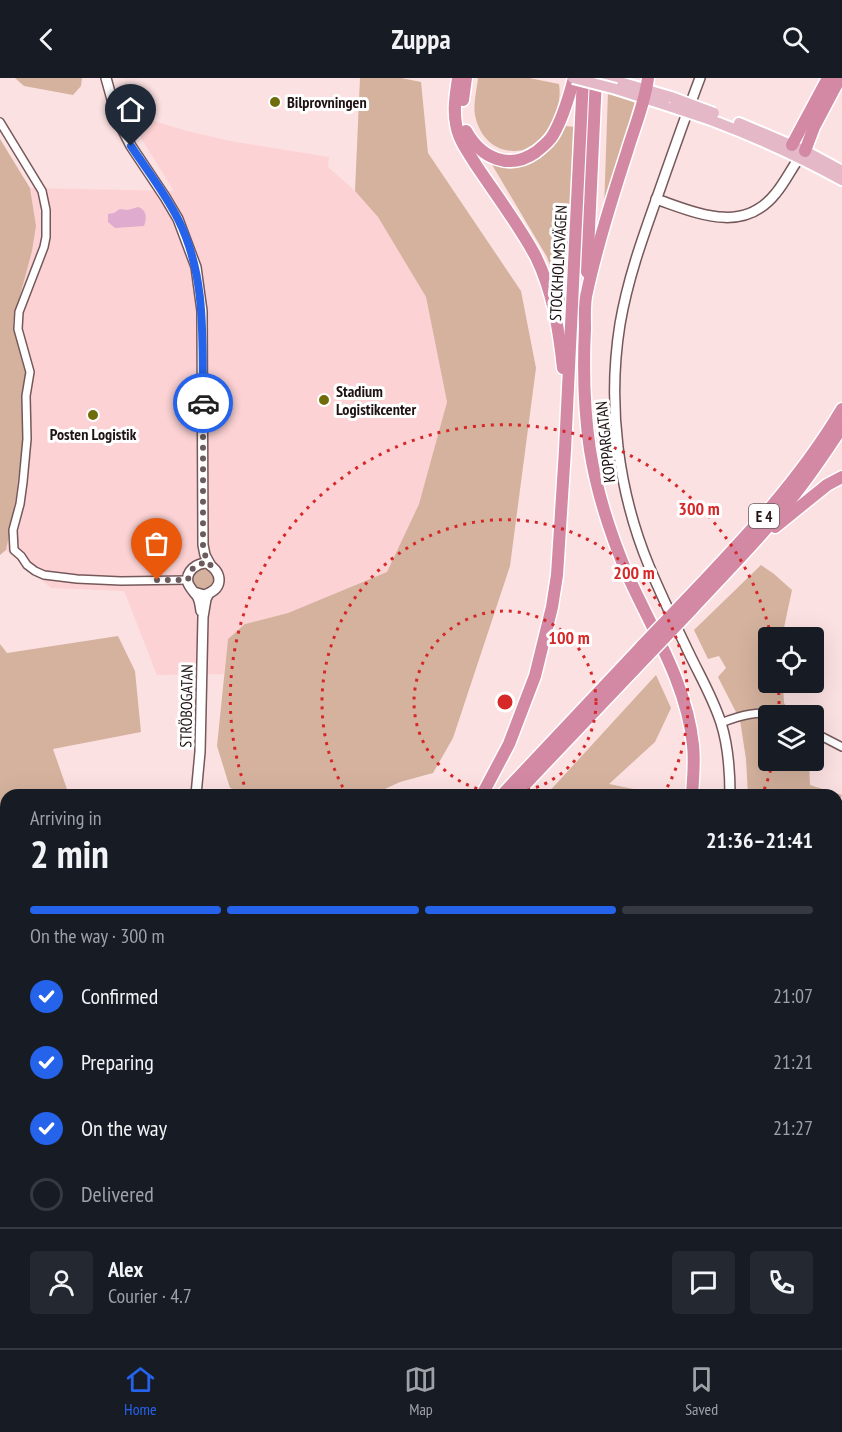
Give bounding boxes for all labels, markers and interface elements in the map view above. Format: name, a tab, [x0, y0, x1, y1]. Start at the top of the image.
text: Zuppa	[391, 22, 451, 56]
icon: back	[30, 23, 63, 56]
icon: search	[779, 23, 812, 56]
pin	[105, 84, 156, 146]
place label: Bilprovningen	[287, 92, 367, 112]
icon: home	[114, 93, 147, 126]
marker: Bilprovningen	[268, 95, 282, 109]
street label: STOCKHOLMSVÄGEN	[545, 205, 571, 321]
courier	[173, 373, 233, 433]
place label: Stadium Logistikcenter	[336, 381, 416, 419]
icon: car	[187, 387, 220, 420]
marker: Stadium Logistikcenter	[317, 393, 331, 407]
street label: KOPPARGATAN	[591, 400, 619, 484]
marker: Posten Logistik	[86, 408, 100, 422]
place label: Posten Logistik	[50, 424, 137, 444]
text: 300 m	[678, 497, 720, 520]
road number: E 4	[749, 504, 779, 528]
pin	[131, 518, 182, 580]
icon: bag	[140, 527, 173, 560]
text: 200 m	[613, 561, 655, 584]
text: 100 m	[548, 626, 590, 649]
map controls	[758, 627, 824, 771]
button: locate	[758, 627, 824, 693]
street label: STRÖBOGATAN	[175, 664, 197, 748]
centre of rings	[495, 692, 515, 712]
button: layers	[758, 705, 824, 771]
text: Arriving in	[30, 805, 102, 831]
text: 21:36–21:41	[706, 826, 813, 854]
text: 2 min	[30, 828, 109, 879]
text: On the way · 300 m	[30, 923, 165, 949]
icon: check	[30, 980, 63, 1013]
text: Confirmed	[81, 982, 158, 1010]
text: 21:07	[773, 983, 813, 1009]
icon: check	[30, 1046, 63, 1079]
text: Preparing	[81, 1048, 154, 1076]
text: 21:21	[773, 1049, 813, 1075]
icon: check	[30, 1112, 63, 1145]
text: On the way	[81, 1114, 167, 1142]
text: 21:27	[773, 1115, 813, 1141]
text: Delivered	[81, 1180, 154, 1208]
button: person	[30, 1251, 93, 1314]
button: chat	[672, 1251, 735, 1314]
button: phone	[750, 1251, 813, 1314]
text: Alex	[108, 1255, 143, 1283]
text: Courier · 4.7	[108, 1283, 192, 1309]
tab: Home	[124, 1363, 157, 1419]
tab: Map	[404, 1363, 437, 1419]
tab: Saved	[685, 1363, 718, 1419]

